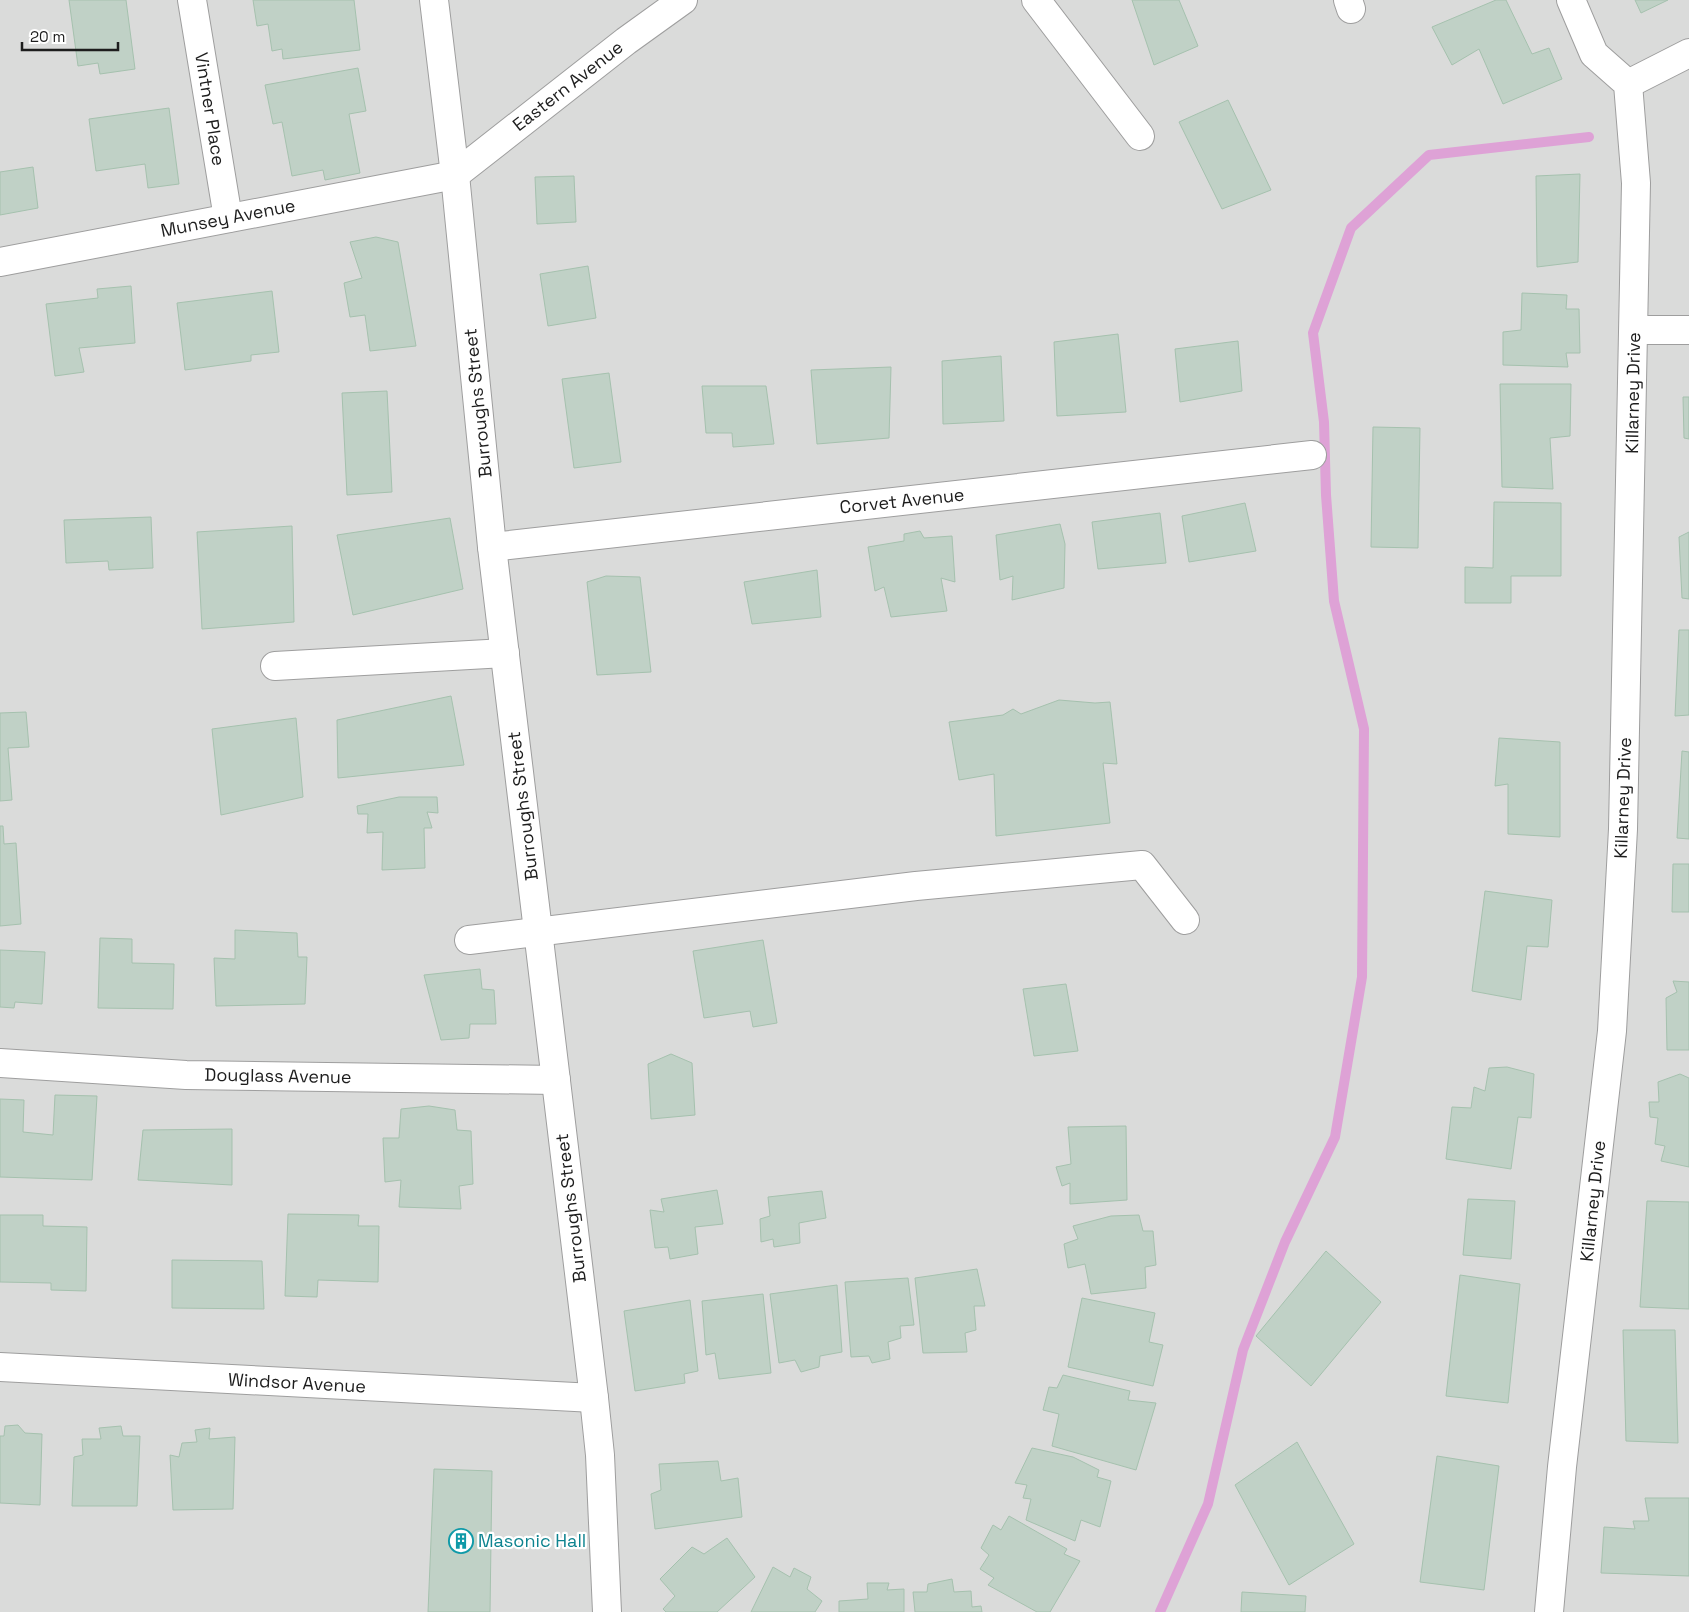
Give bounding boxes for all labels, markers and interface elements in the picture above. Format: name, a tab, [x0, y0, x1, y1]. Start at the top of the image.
scale bar	[22, 20, 119, 52]
text: 20 m	[30, 27, 65, 46]
street label: Eastern Avenue	[508, 35, 628, 136]
street label: Vintner Place	[190, 51, 231, 167]
street label: Munsey Avenue	[159, 193, 297, 242]
street label: Burroughs Street	[458, 327, 497, 479]
street label: Killarney Drive	[1620, 332, 1645, 454]
street label: Corvet Avenue	[838, 483, 965, 518]
street label: Burroughs Street	[502, 730, 543, 882]
street label: Killarney Drive	[1609, 737, 1636, 859]
street label: Douglass Avenue	[204, 1063, 352, 1088]
street label: Burroughs Street	[550, 1132, 591, 1284]
street label: Killarney Drive	[1575, 1139, 1610, 1263]
street label: Windsor Avenue	[227, 1367, 367, 1398]
building icon: Masonic Hall	[448, 1528, 474, 1554]
place label: Masonic Hall	[478, 1529, 586, 1552]

